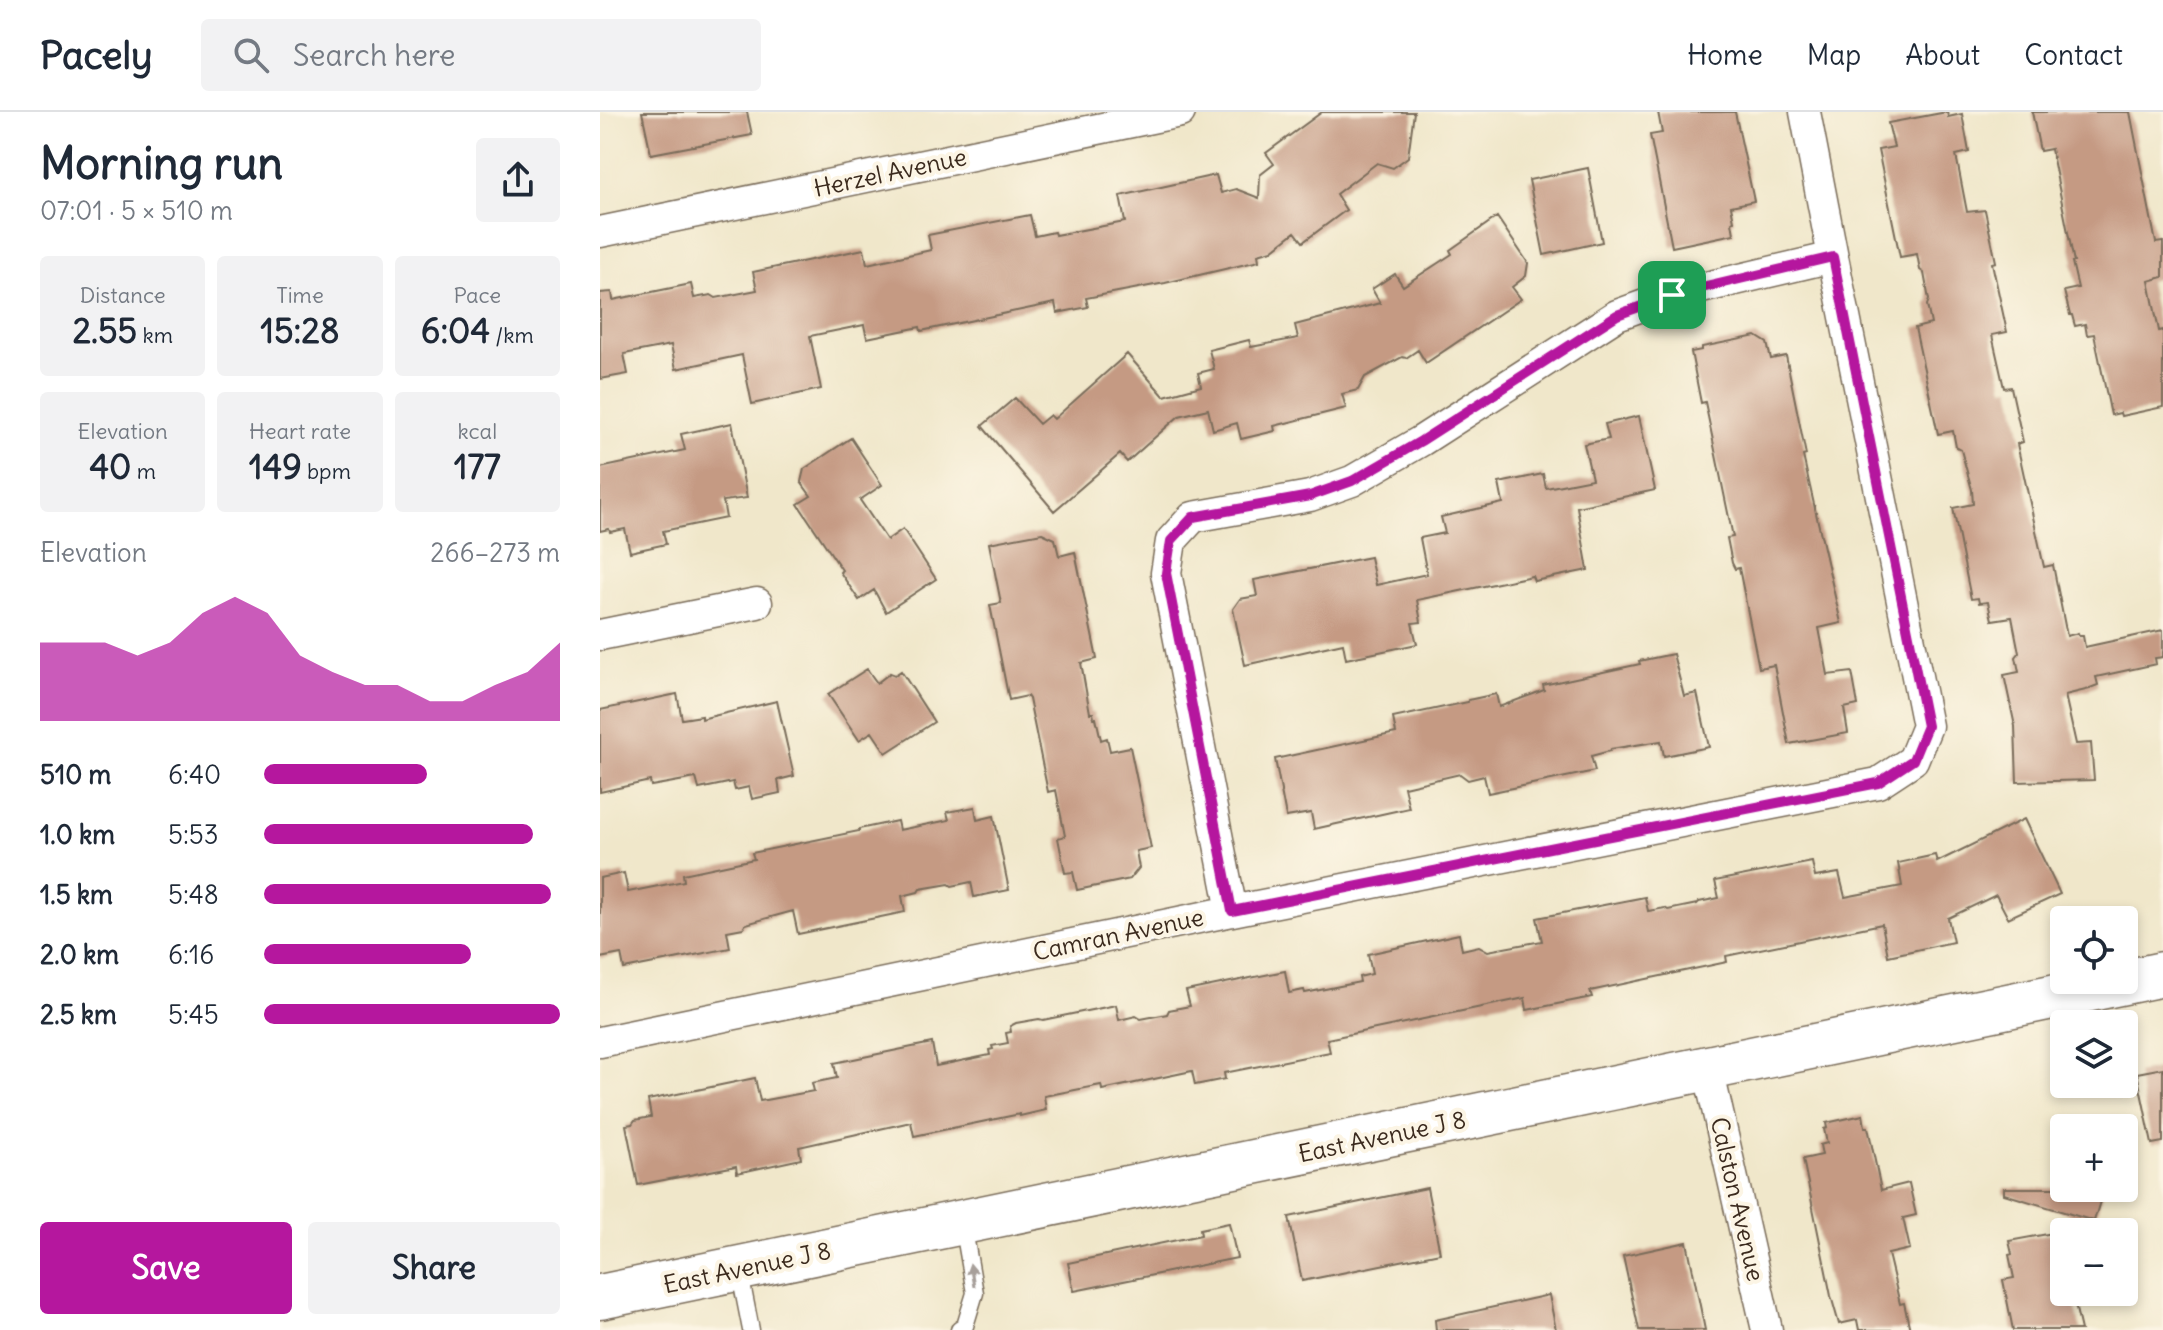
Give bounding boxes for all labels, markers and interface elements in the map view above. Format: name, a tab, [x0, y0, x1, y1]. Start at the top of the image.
search box	[201, 19, 761, 91]
text: Pacely	[40, 32, 153, 79]
icon: search	[229, 33, 273, 77]
text: Search here	[293, 36, 455, 74]
text: Home	[1687, 37, 1763, 73]
text: Map	[1807, 37, 1861, 73]
text: About	[1905, 37, 1980, 73]
text: Contact	[2024, 37, 2123, 73]
text: Morning run	[40, 136, 283, 191]
button: share	[476, 138, 560, 222]
street label: Herzel Avenue	[811, 141, 969, 203]
text: 07:01 · 5 × 510 m	[40, 194, 233, 227]
pin	[1638, 261, 1706, 329]
icon: arrive	[1650, 273, 1694, 317]
text: Distance	[80, 281, 166, 309]
text: Time	[276, 281, 324, 309]
text: Pace	[453, 281, 501, 309]
text: 2.55	[72, 309, 137, 352]
text: 15:28	[261, 309, 339, 352]
text: 6:04	[421, 309, 490, 352]
text: km	[137, 321, 173, 349]
text: /km	[490, 321, 534, 349]
text: Elevation	[78, 417, 168, 445]
text: Heart rate	[249, 417, 351, 445]
text: kcal	[458, 417, 497, 445]
text: 40	[89, 445, 131, 488]
text: 149	[249, 445, 302, 488]
text: 177	[454, 445, 501, 488]
text: m	[131, 457, 156, 485]
text: bpm	[302, 457, 351, 485]
text: Elevation	[40, 536, 147, 569]
text: 266–273 m	[430, 536, 560, 569]
text: 510 m	[40, 758, 111, 791]
text: 6:40	[168, 758, 221, 791]
text: 1.0 km	[40, 818, 115, 851]
text: 5:53	[168, 818, 219, 851]
text: 1.5 km	[40, 878, 113, 911]
text: 5:48	[168, 878, 219, 911]
street label: Camran Avenue	[1030, 901, 1206, 967]
map controls	[2050, 906, 2138, 1306]
button: locate	[2050, 906, 2138, 994]
text: 2.0 km	[40, 938, 119, 971]
text: 6:16	[168, 938, 214, 971]
text: 2.5 km	[40, 998, 117, 1031]
text: 5:45	[168, 998, 219, 1031]
button: layers	[2050, 1010, 2138, 1098]
street label: East Avenue J 8	[1296, 1104, 1468, 1168]
street label: Calston Avenue	[1705, 1114, 1771, 1284]
button: +	[2050, 1114, 2138, 1202]
button: −	[2050, 1218, 2138, 1306]
button: Save	[40, 1222, 292, 1314]
button: Share	[308, 1222, 560, 1314]
street label: East Avenue J 8	[661, 1235, 833, 1299]
one-way arrow	[965, 1262, 977, 1287]

